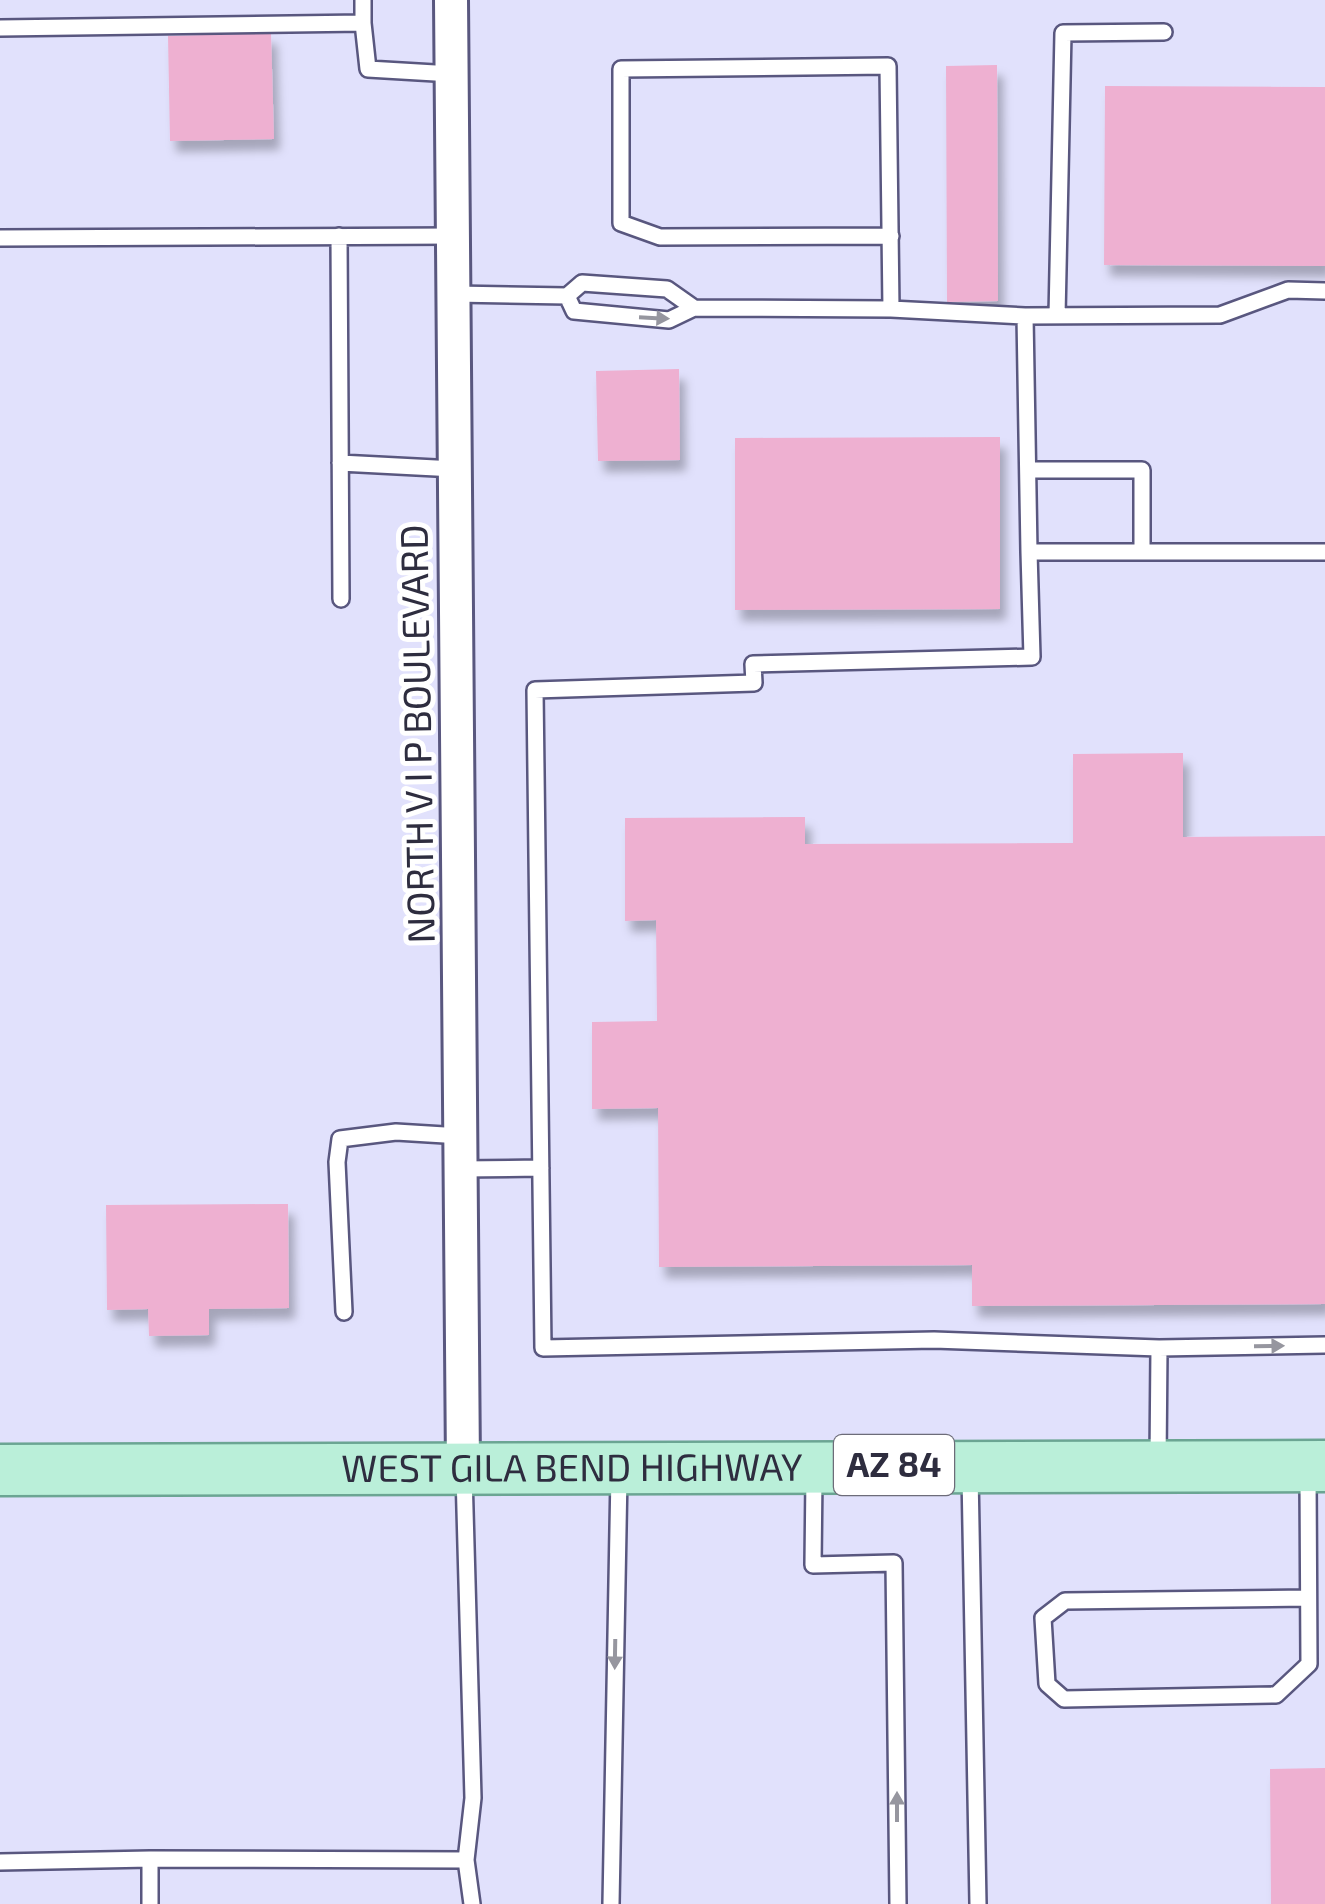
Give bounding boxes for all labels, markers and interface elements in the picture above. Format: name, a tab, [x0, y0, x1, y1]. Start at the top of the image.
one-way arrow	[639, 310, 671, 326]
street label: NORTH V I P BOULEVARD	[389, 524, 443, 944]
one-way arrow	[1253, 1338, 1285, 1354]
road number: AZ 84	[834, 1435, 954, 1495]
street label: WEST GILA BEND HIGHWAY	[341, 1443, 803, 1490]
one-way arrow	[607, 1639, 623, 1671]
one-way arrow	[889, 1790, 905, 1822]

